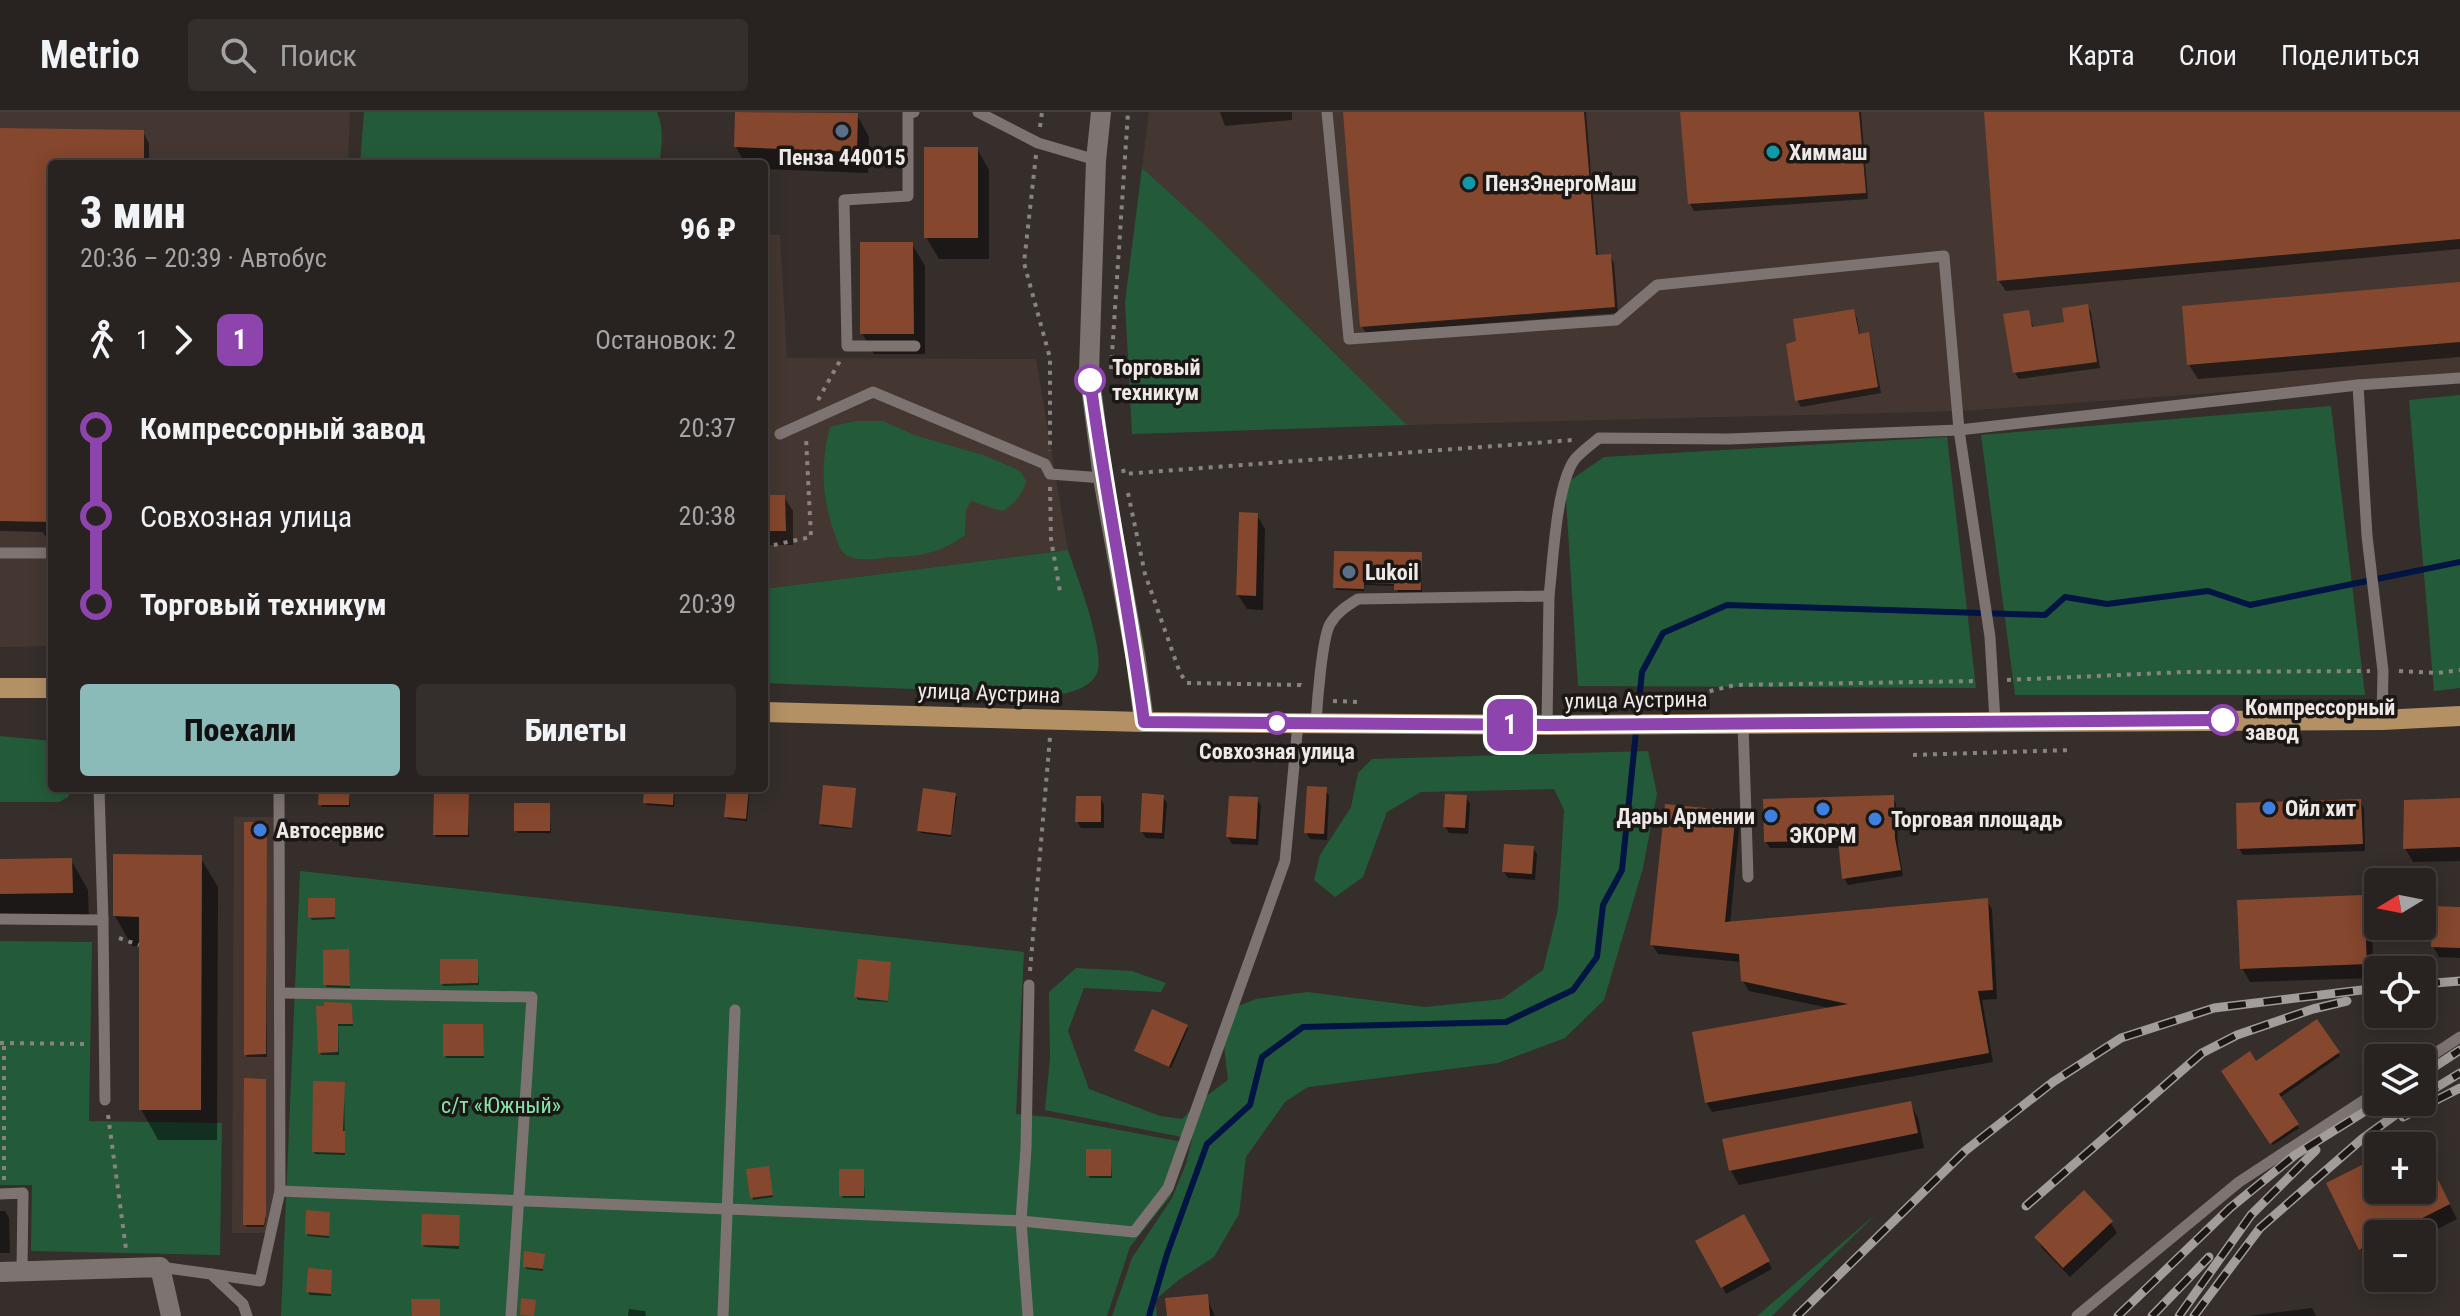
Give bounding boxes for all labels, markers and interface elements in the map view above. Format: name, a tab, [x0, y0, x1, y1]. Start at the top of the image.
search box	[188, 19, 748, 91]
text: Metrio	[40, 33, 140, 77]
icon: search	[216, 33, 260, 77]
text: Поиск	[280, 38, 357, 73]
text: Карта	[2068, 39, 2135, 72]
text: Слои	[2179, 39, 2237, 72]
text: Поделиться	[2281, 39, 2420, 72]
marker: Пенза 440015	[833, 122, 851, 140]
place label: Химмаш	[1789, 140, 1868, 165]
marker: Химмаш	[1764, 143, 1782, 161]
place label: Пенза 440015	[778, 145, 906, 170]
place label: ПензЭнергоМаш	[1485, 171, 1637, 196]
marker: ПензЭнергоМаш	[1460, 174, 1478, 192]
text: 3 мин	[80, 187, 186, 239]
text: 96 ₽	[680, 211, 736, 246]
text: 20:36 – 20:39 · Автобус	[80, 243, 327, 273]
icon: walk	[80, 318, 124, 362]
icon: forward	[161, 318, 205, 362]
text: 1	[233, 323, 247, 356]
text: 1	[136, 325, 149, 355]
text: Остановок: 2	[595, 325, 736, 355]
place label: Торговый техникум	[1112, 355, 1201, 405]
marker: Торговый техникум	[1075, 365, 1105, 395]
text: Компрессорный завод	[140, 411, 425, 446]
text: 20:37	[679, 413, 736, 443]
text: Совхозная улица	[140, 499, 352, 534]
text: 20:38	[679, 501, 736, 531]
place label: Lukoil	[1365, 560, 1419, 585]
marker: Lukoil	[1340, 563, 1358, 581]
text: Торговый техникум	[140, 587, 387, 622]
text: 20:39	[679, 589, 736, 619]
street label: улица Аустрина	[917, 678, 1061, 708]
button: Поехали	[80, 684, 400, 776]
button: Билеты	[416, 684, 736, 776]
street label: улица Аустрина	[1564, 686, 1708, 714]
place label: Компрессорный завод	[2245, 695, 2395, 745]
line badge: 1	[1484, 699, 1536, 751]
marker: Компрессорный завод	[2208, 705, 2238, 735]
text: 1	[1503, 708, 1517, 741]
marker: Совхозная улица	[1266, 712, 1288, 734]
place label: Совхозная улица	[1199, 739, 1355, 764]
place label: Ойл хит	[2285, 796, 2356, 821]
marker: Ойл хит	[2260, 799, 2278, 817]
marker: ЭКОРМ	[1814, 800, 1832, 818]
place label: Дары Армении	[1617, 804, 1755, 829]
marker: Дары Армении	[1762, 807, 1780, 825]
place label: Торговая площадь	[1891, 807, 2063, 832]
marker: Торговая площадь	[1866, 810, 1884, 828]
place label: Автосервис	[276, 818, 384, 843]
marker: Автосервис	[251, 821, 269, 839]
place label: ЭКОРМ	[1790, 823, 1857, 848]
north arrow	[2364, 868, 2436, 940]
map controls	[2364, 868, 2436, 1292]
button: locate	[2364, 956, 2436, 1028]
button: layers	[2364, 1044, 2436, 1116]
park label: с/т «Южный»	[441, 1093, 561, 1118]
button: +	[2364, 1132, 2436, 1204]
button: −	[2364, 1220, 2436, 1292]

